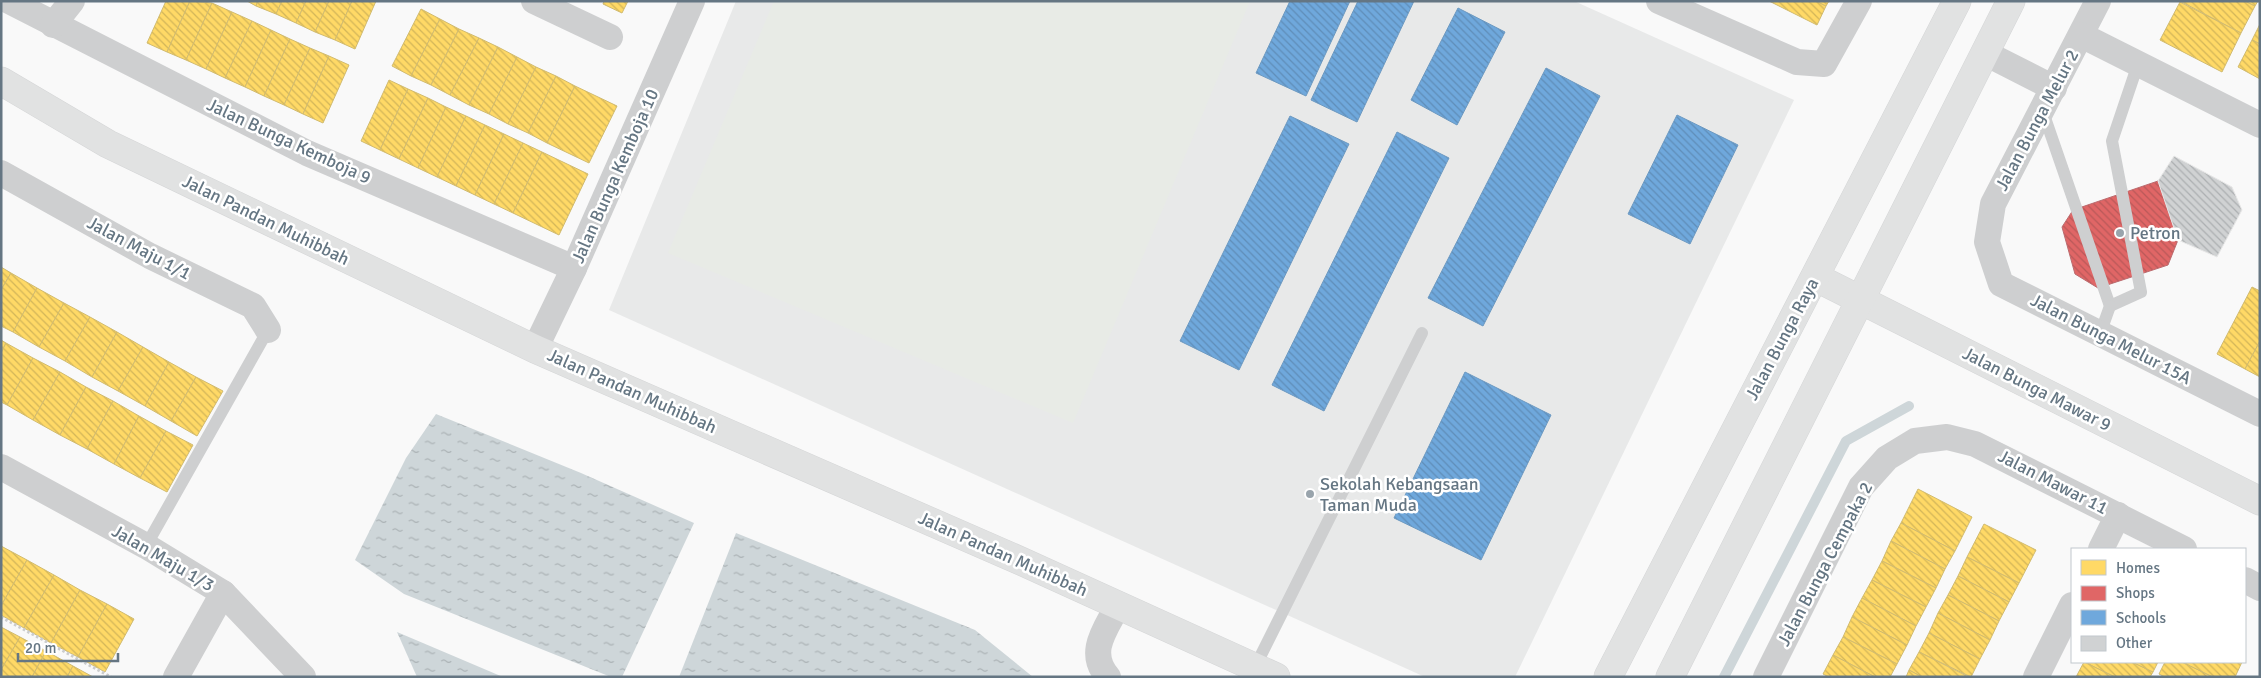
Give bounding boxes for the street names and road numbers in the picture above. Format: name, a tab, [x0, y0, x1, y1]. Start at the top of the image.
street label: Jalan Bunga Melur 2	[1990, 46, 2084, 194]
street label: Jalan Bunga Kemboja 10	[567, 86, 663, 266]
street label: Jalan Bunga Kemboja 9	[203, 93, 375, 189]
street label: Jalan Pandan Muhibbah	[179, 170, 353, 270]
street label: Jalan Maju 1/1	[83, 211, 195, 285]
street label: Jalan Bunga Raya	[1741, 274, 1823, 404]
street label: Jalan Bunga Melur 15A	[2027, 289, 2195, 389]
street label: Jalan Bunga Mawar 9	[1959, 342, 2115, 436]
street label: Jalan Pandan Muhibbah	[544, 344, 720, 438]
street label: Jalan Mawar 11	[1994, 445, 2112, 519]
street label: Jalan Bunga Cempaka 2	[1772, 478, 1878, 650]
street label: Jalan Pandan Muhibbah	[915, 507, 1091, 601]
street label: Jalan Maju 1/3	[108, 520, 218, 596]

